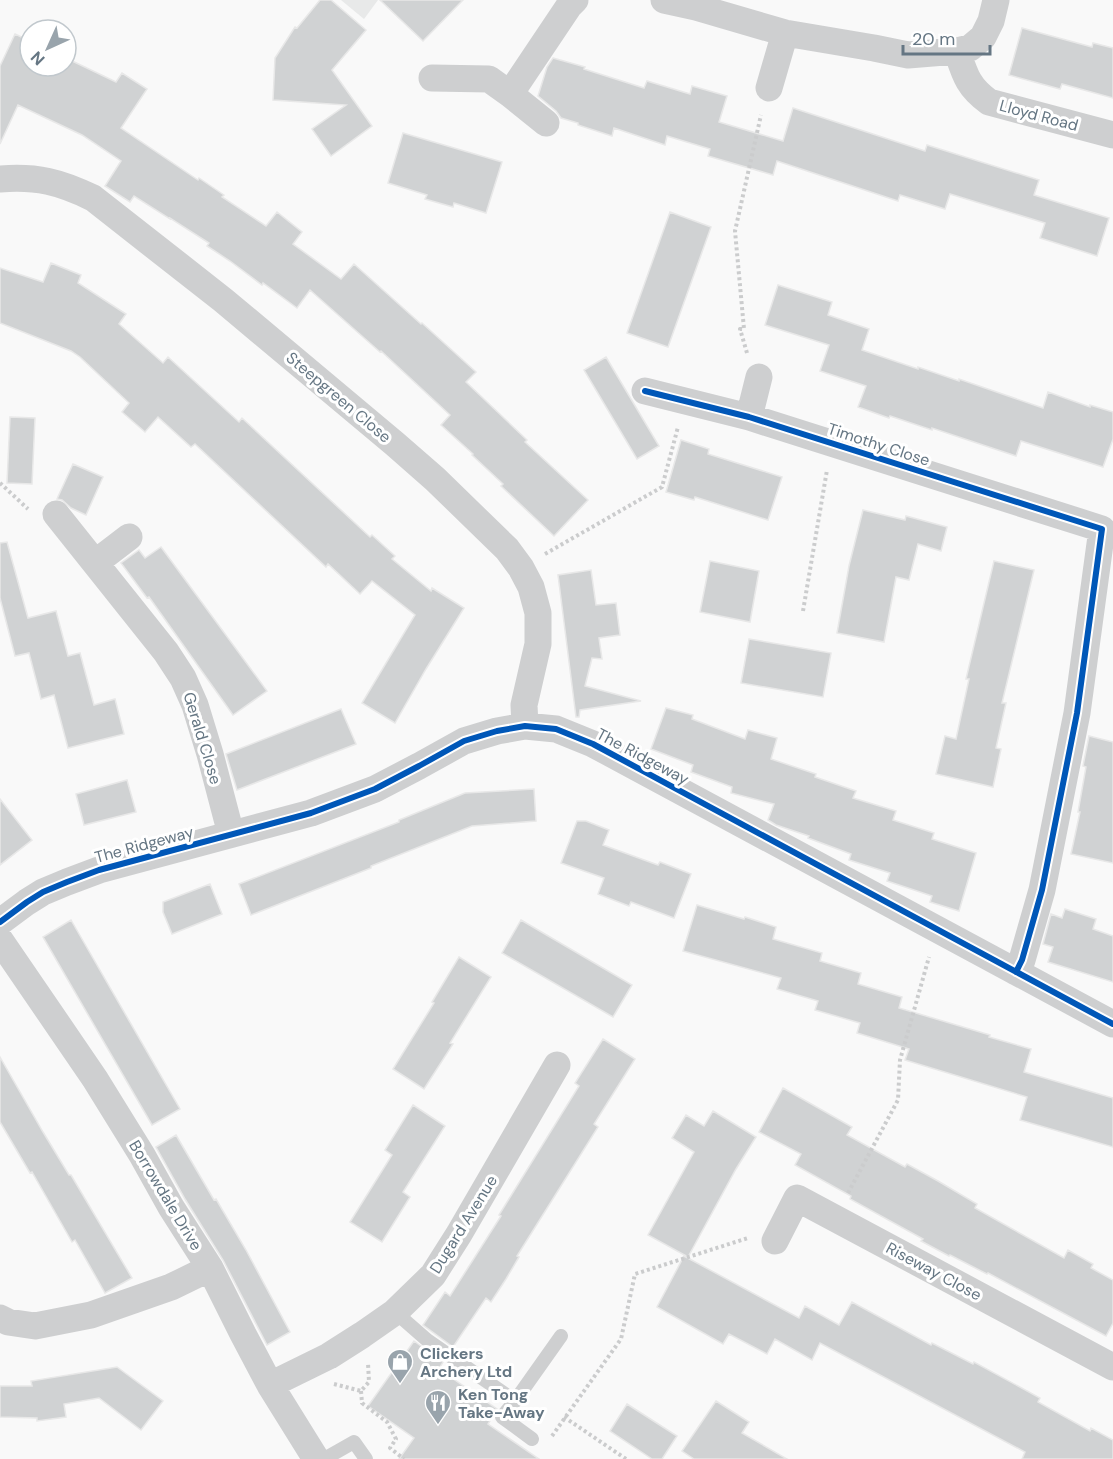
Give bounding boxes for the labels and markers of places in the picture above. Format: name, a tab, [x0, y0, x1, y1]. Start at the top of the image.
place label: Clickers Archery Ltd	[420, 1343, 512, 1382]
shop icon: Clickers Archery Ltd	[385, 1347, 415, 1385]
place label: Ken Tong Take-Away	[458, 1384, 545, 1423]
restaurant icon: Ken Tong Take-Away	[423, 1388, 453, 1426]

